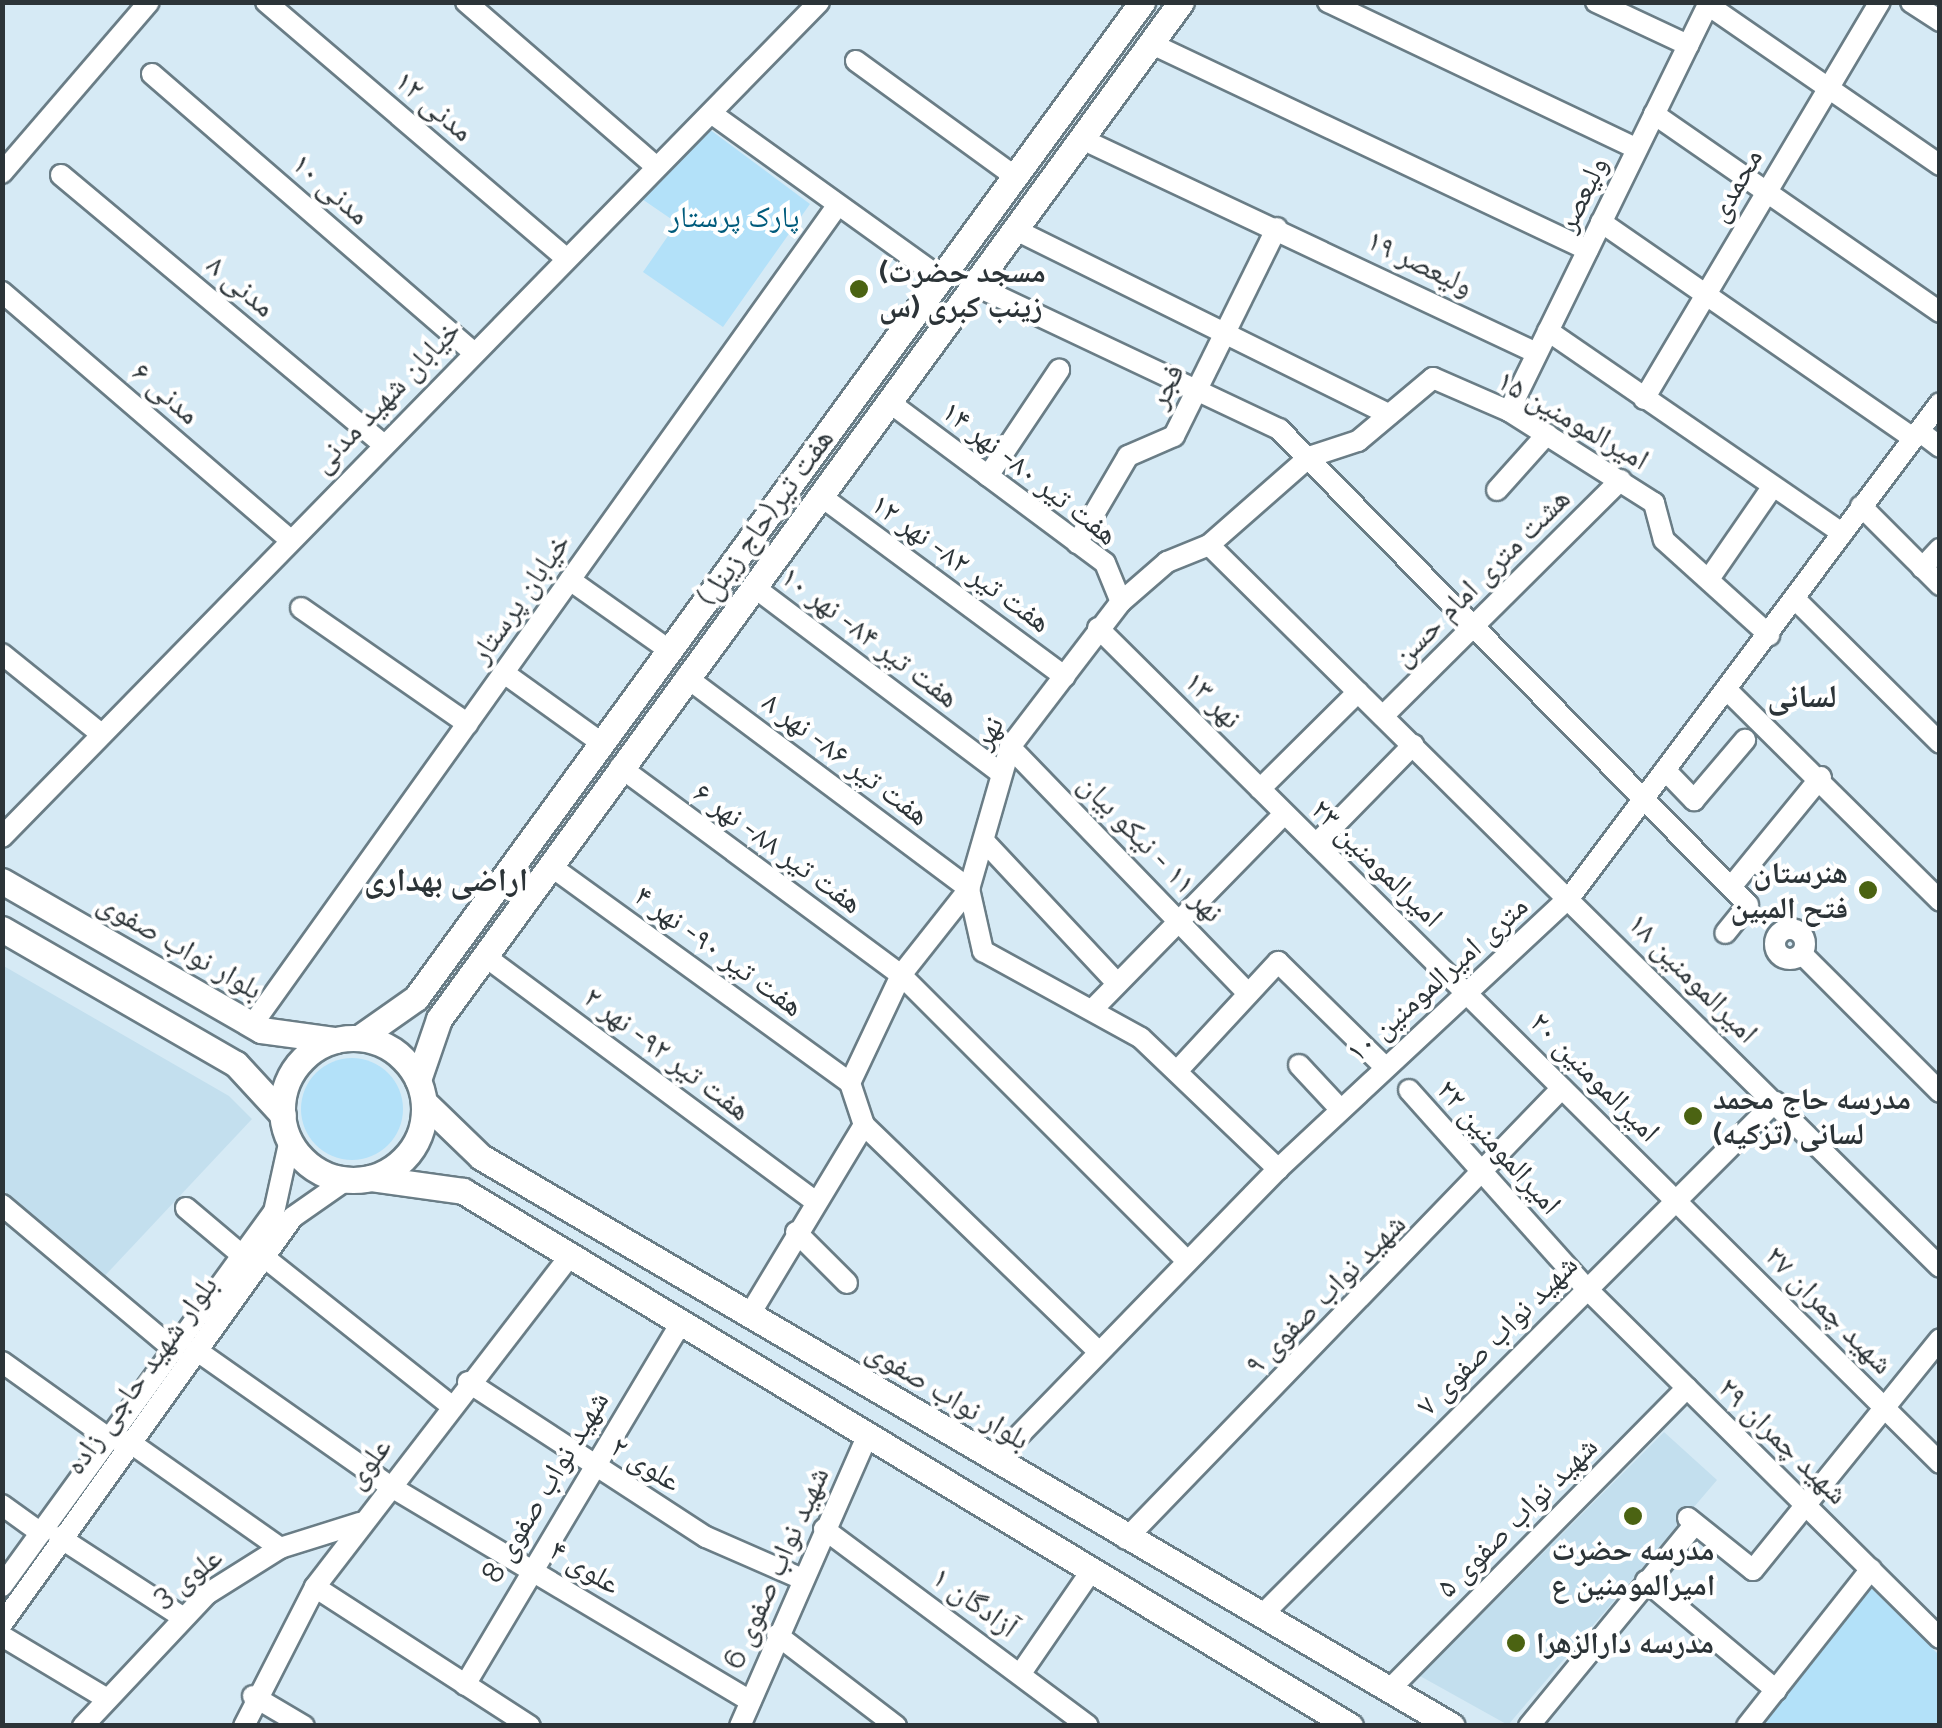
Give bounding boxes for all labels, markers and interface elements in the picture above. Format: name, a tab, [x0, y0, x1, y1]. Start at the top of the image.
street label: مدنی ۱۲	[387, 63, 481, 149]
street label: محمدی	[1700, 142, 1770, 228]
street label: مدنی ۱۰	[285, 145, 377, 233]
street label: ولیعصر	[1548, 151, 1616, 237]
park label: پارک پرستار	[669, 199, 799, 235]
street label: ولیعصر ۱۹	[1361, 222, 1479, 304]
street label: مدنی ۸	[200, 247, 282, 325]
place label: (مسجد حضرت زینب کبری (س	[879, 254, 1046, 324]
marker: (مسجد حضرت زینب کبری (س	[848, 278, 870, 300]
street label: خیابان شهید مدنی	[304, 312, 468, 480]
street label: مدنی ۶	[125, 354, 207, 432]
street label: فجر	[1140, 358, 1192, 414]
street label: امیرالمومنین ۱۵	[1491, 362, 1655, 478]
street label: هفت تیر ۸۰- نهر ۱۴	[935, 393, 1125, 553]
street label: هفت تیر(حاج زینل)	[689, 421, 841, 613]
street label: هشت متری امام حسن	[1384, 480, 1578, 674]
street label: هفت تیر ۸۲- نهر ۱۲	[864, 486, 1058, 640]
street label: خیابان پرستار	[462, 526, 578, 670]
street label: هفت تیر ۸۴- نهر ۱۰	[774, 558, 966, 716]
street label: نهر ۱۳	[1177, 664, 1249, 736]
district label: لسانی	[1767, 677, 1837, 715]
street label: هفت تیر ۸۶- نهر ۸	[755, 684, 937, 834]
street label: نهر	[964, 709, 1012, 755]
street label: نهر ۱۱ - نیکو بیان	[1071, 766, 1231, 930]
street label: هفت تیر ۸۸- نهر ۶	[687, 775, 869, 921]
street label: امیرالمومنین ۲۳	[1304, 791, 1450, 935]
place label: هنرستان فتح المبین	[1731, 855, 1848, 926]
district label: اراضی بهداری	[364, 861, 528, 899]
street label: هفت تیر ۹۰- نهر ۴	[628, 878, 810, 1024]
marker: هنرستان فتح المبین	[1857, 879, 1879, 901]
street label: بلوار نواب صفوی	[91, 884, 269, 1008]
street label: ۱۰ متری امیرالمومنین	[1339, 888, 1535, 1070]
street label: امیرالمومنین ۱۸	[1621, 906, 1765, 1050]
street label: هفت تیر ۹۲- نهر ۲	[576, 979, 758, 1129]
street label: امیرالمومنین ۲۰	[1523, 1005, 1667, 1149]
street label: امیرالمومنین ۲۲	[1429, 1072, 1569, 1222]
place label: مدرسه حاج محمد لسانی (تزکیه)	[1713, 1081, 1911, 1152]
marker: مدرسه حاج محمد لسانی (تزکیه)	[1682, 1105, 1704, 1127]
street label: شهید نواب صفوی ۹	[1237, 1206, 1413, 1382]
street label: شهید چمران ۲۷	[1757, 1238, 1901, 1382]
street label: شهید نواب صفوی ۷	[1409, 1247, 1585, 1423]
street label: بلوار شهید حاجی زاده	[57, 1268, 225, 1482]
street label: بلوار نواب صفوی	[860, 1332, 1036, 1458]
street label: شهید چمران ۲۹	[1711, 1370, 1855, 1512]
street label: شهید نواب صفوی 8	[474, 1385, 616, 1589]
street label: علوی ۲	[604, 1429, 688, 1499]
street label: شهید نواب صفوی ۵	[1429, 1429, 1605, 1605]
street label: علوی	[337, 1430, 399, 1496]
street label: شهید نواب صفوی 6	[715, 1461, 837, 1675]
marker: مدرسه حضرت امیرالمومنین ع	[1622, 1505, 1644, 1527]
street label: علوی ۴	[543, 1532, 627, 1602]
place label: مدرسه حضرت امیرالمومنین ع	[1551, 1532, 1715, 1602]
street label: علوی 3	[145, 1539, 229, 1615]
street label: آزادگان ۱	[925, 1559, 1025, 1645]
place label: مدرسه دارالزهرا	[1536, 1625, 1714, 1661]
marker: مدرسه دارالزهرا	[1505, 1632, 1527, 1654]

